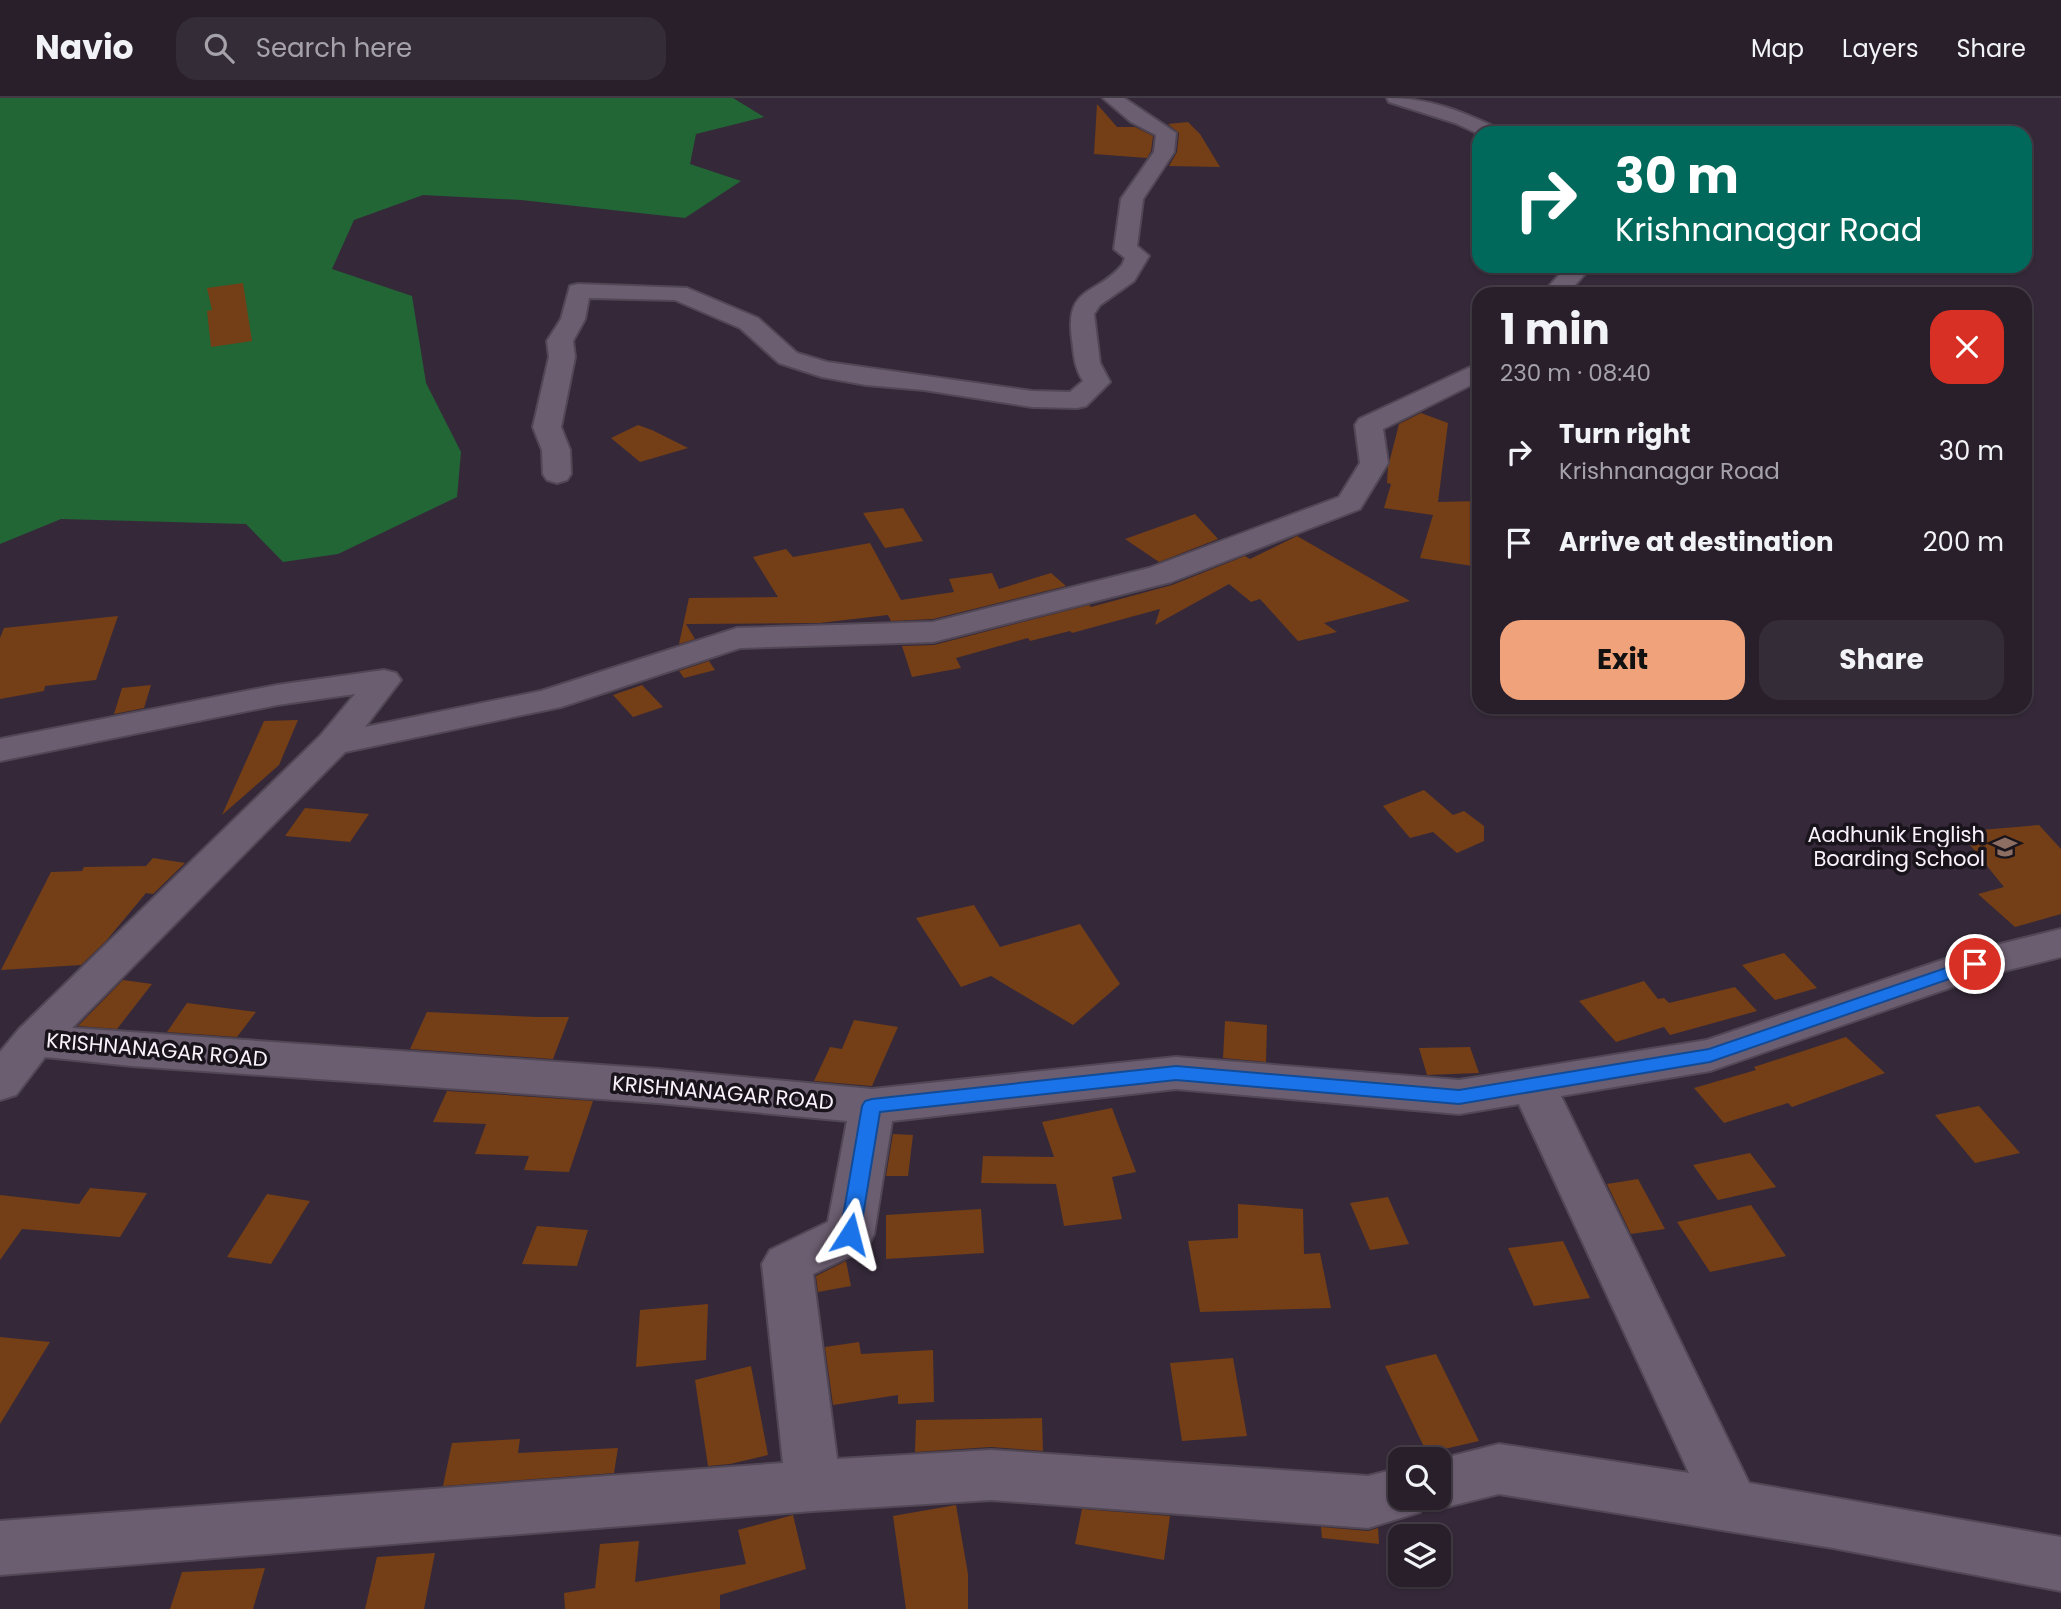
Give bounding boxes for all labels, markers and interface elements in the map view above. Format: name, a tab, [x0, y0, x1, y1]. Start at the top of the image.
search box	[176, 17, 666, 80]
text: Navio	[35, 24, 134, 71]
icon: search	[200, 29, 238, 67]
text: Search here	[256, 30, 412, 66]
text: Map	[1751, 32, 1804, 65]
text: Layers	[1842, 32, 1918, 65]
text: Share	[1956, 32, 2026, 65]
text: 30 m	[1615, 142, 1739, 210]
icon: right	[1500, 154, 1591, 245]
text: Krishnanagar Road	[1615, 207, 1922, 252]
text: 1 min	[1500, 300, 1610, 359]
button: close	[1930, 310, 2004, 384]
text: 230 m · 08:40	[1500, 357, 1651, 389]
text: Turn right	[1559, 416, 1691, 452]
icon: right	[1500, 433, 1538, 471]
text: 30 m	[1939, 433, 2004, 469]
text: Krishnanagar Road	[1559, 455, 1780, 487]
icon: arrive	[1500, 524, 1538, 562]
text: Arrive at destination	[1559, 524, 1834, 560]
text: 200 m	[1923, 524, 2004, 560]
button: Exit	[1500, 620, 1745, 700]
button: Share	[1759, 620, 2004, 700]
place label: Aadhunik English Boarding School	[1807, 820, 1985, 873]
school or university icon: Aadhunik English Boarding School	[1991, 833, 2019, 861]
pin	[1945, 934, 2005, 994]
icon: arrive	[1956, 945, 1994, 983]
street label: KRISHNANAGAR ROAD	[45, 1025, 269, 1074]
street label: KRISHNANAGAR ROAD	[611, 1068, 835, 1117]
position arrow	[813, 1197, 887, 1271]
map controls	[1388, 1447, 1451, 1587]
button: search	[1388, 1447, 1451, 1510]
button: layers	[1388, 1524, 1451, 1587]

